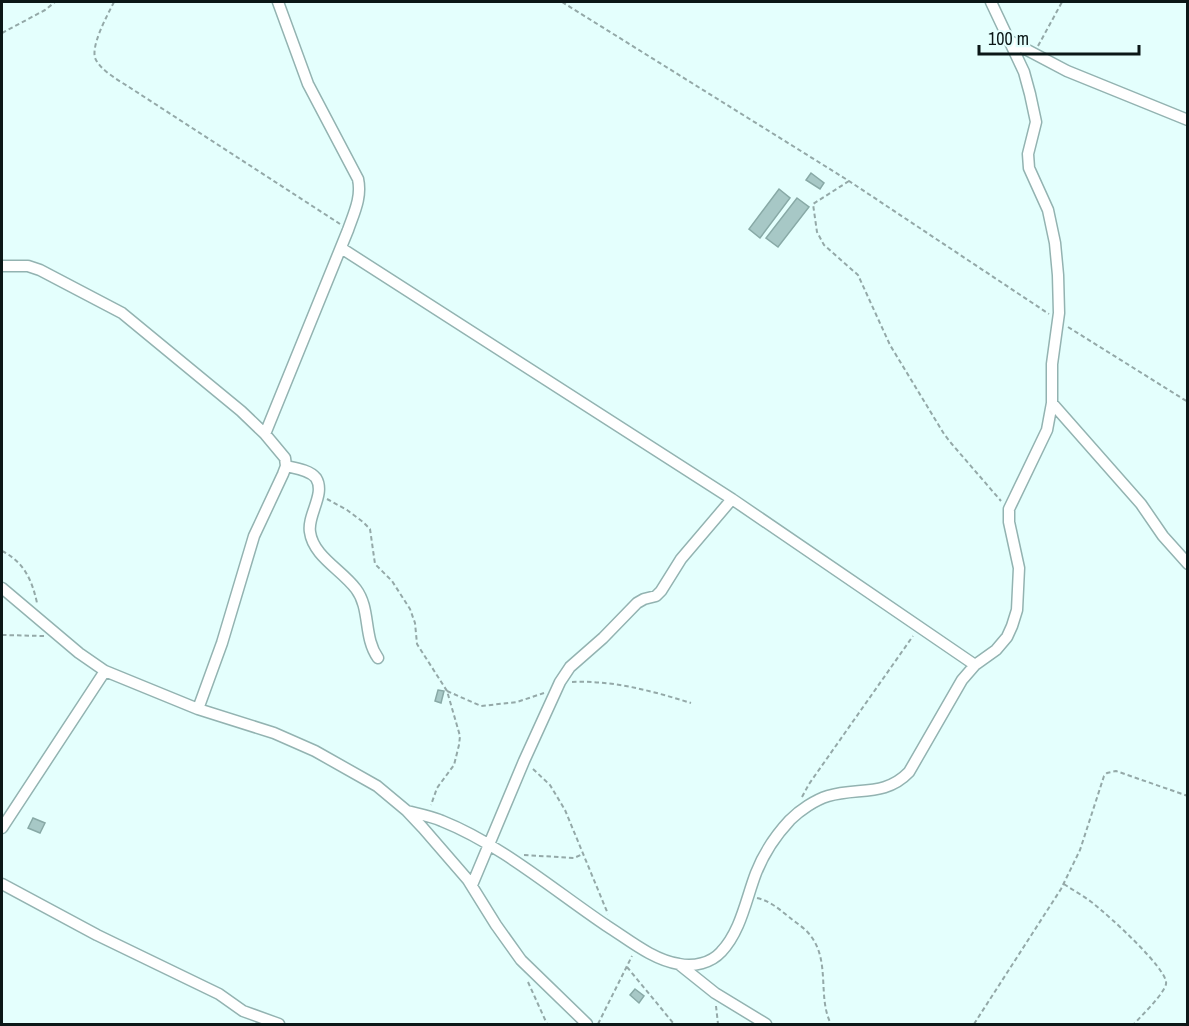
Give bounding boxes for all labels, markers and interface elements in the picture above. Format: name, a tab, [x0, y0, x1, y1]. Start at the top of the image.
scale bar	[979, 18, 1140, 56]
text: 100 m	[988, 26, 1029, 51]

